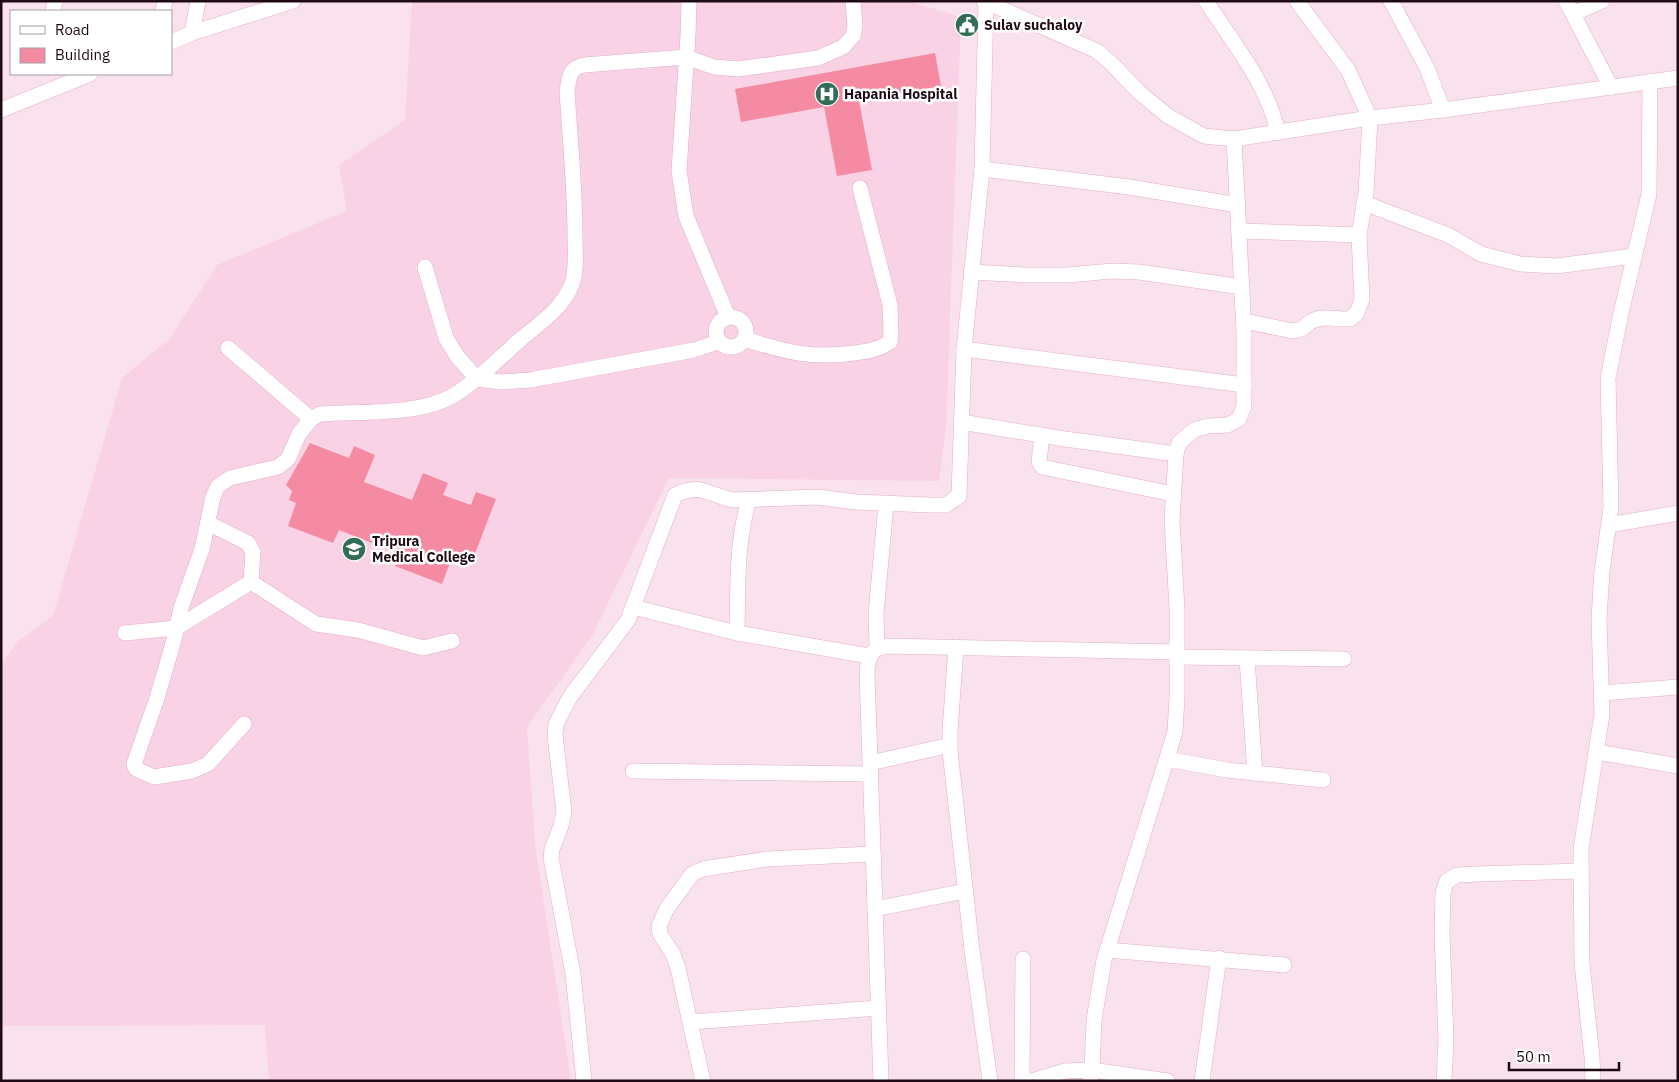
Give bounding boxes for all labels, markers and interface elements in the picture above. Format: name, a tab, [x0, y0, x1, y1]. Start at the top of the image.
legend	[10, 10, 172, 75]
public building icon: Sulav suchaloy	[954, 12, 980, 38]
place label: Sulav suchaloy	[984, 16, 1083, 34]
text: Road	[55, 20, 90, 39]
text: Building	[55, 45, 110, 64]
hospital icon: Hapania Hospital	[814, 81, 840, 107]
place label: Hapania Hospital	[844, 85, 957, 103]
place label: Tripura Medical College	[372, 532, 475, 566]
school or university icon: Tripura Medical College	[341, 536, 367, 562]
scale bar	[1509, 1040, 1619, 1072]
text: 50 m	[1516, 1047, 1551, 1066]

